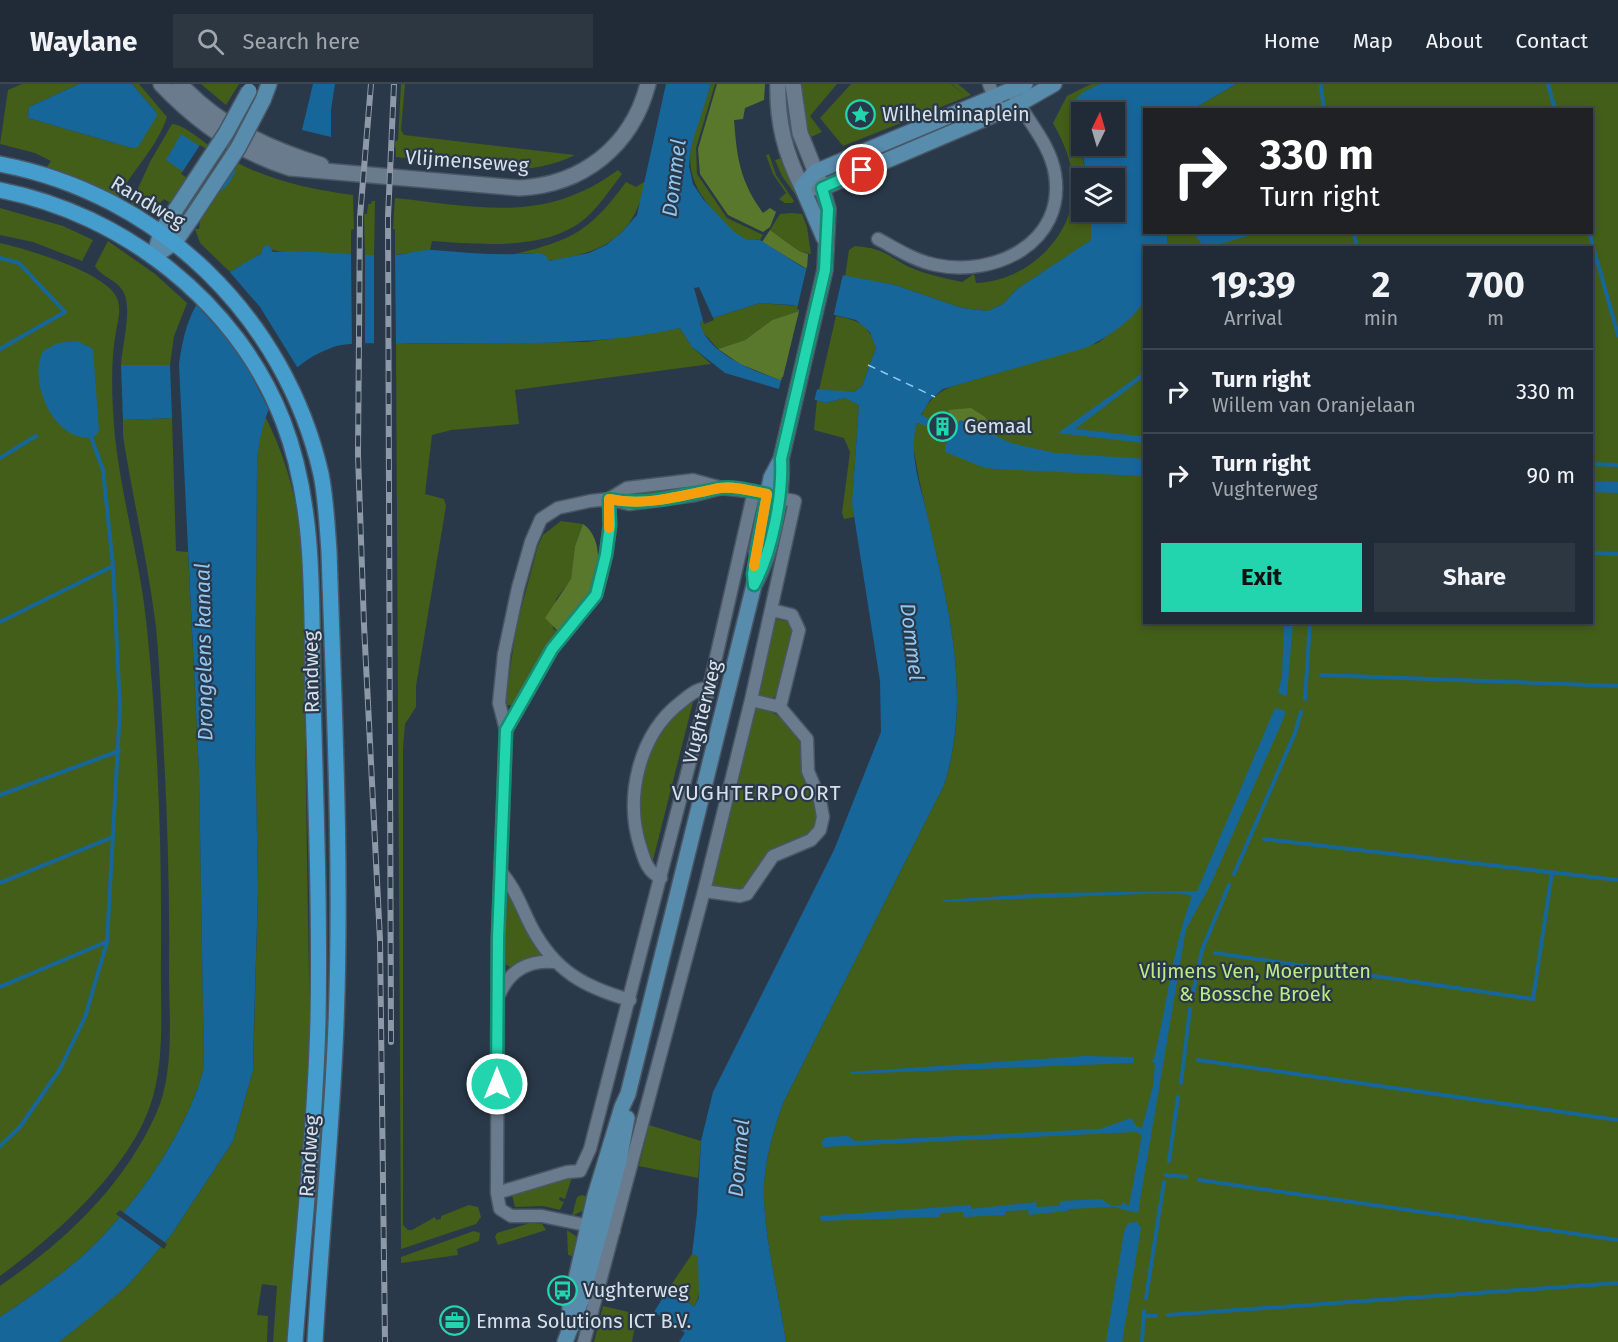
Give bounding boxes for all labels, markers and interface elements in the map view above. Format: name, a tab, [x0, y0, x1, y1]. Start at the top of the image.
search box	[173, 14, 593, 68]
text: Waylane	[30, 25, 137, 58]
icon: search	[194, 25, 227, 58]
text: Search here	[242, 28, 360, 55]
text: Home	[1264, 28, 1320, 54]
text: Map	[1353, 28, 1393, 54]
text: About	[1426, 28, 1483, 54]
text: Contact	[1516, 28, 1588, 54]
place icon: Wilhelminaplein	[845, 98, 877, 130]
place label: Wilhelminaplein	[882, 102, 1030, 126]
north arrow	[1071, 102, 1125, 156]
map controls	[1071, 102, 1125, 222]
text: 330 m	[1260, 130, 1374, 180]
icon: right	[1161, 132, 1239, 210]
water label: Dommel	[656, 138, 692, 218]
pin	[836, 144, 887, 195]
street label: Vlijmenseweg	[404, 145, 530, 177]
icon: arrive	[845, 153, 878, 186]
button: layers	[1071, 168, 1125, 222]
street label: Randweg	[107, 171, 190, 234]
text: Turn right	[1260, 181, 1380, 213]
text: 19:39	[1211, 263, 1296, 307]
text: 2	[1372, 263, 1390, 307]
text: 700	[1466, 263, 1525, 307]
text: Arrival	[1224, 306, 1283, 330]
text: min	[1364, 306, 1398, 330]
text: m	[1487, 306, 1504, 330]
text: Turn right	[1212, 366, 1311, 393]
icon: right	[1161, 375, 1194, 408]
text: 330 m	[1516, 378, 1575, 405]
text: Willem van Oranjelaan	[1212, 393, 1416, 417]
building icon: Gemaal	[927, 410, 959, 442]
place label: Gemaal	[964, 414, 1032, 438]
text: Turn right	[1212, 450, 1311, 477]
icon: right	[1161, 459, 1194, 492]
text: 90 m	[1526, 462, 1575, 489]
text: Vughterweg	[1212, 477, 1318, 501]
button: Exit	[1161, 543, 1362, 612]
button: Share	[1374, 543, 1575, 612]
water label: Drongelens kanaal	[189, 563, 219, 741]
water label: Dommel	[894, 602, 930, 682]
street label: Randweg	[298, 630, 324, 713]
street label: Vughterweg	[678, 657, 727, 766]
district label: VUGHTERPOORT	[672, 780, 842, 806]
park label: Vlijmens Ven, Moerputten & Bossche Broek	[1139, 959, 1371, 1006]
position arrow	[465, 1052, 529, 1116]
street label: Randweg	[294, 1114, 324, 1198]
water label: Dommel	[723, 1118, 755, 1198]
bus stop icon: Vughterweg	[546, 1274, 578, 1306]
place label: Vughterweg	[583, 1278, 689, 1302]
office icon: Emma Solutions ICT B.V.	[439, 1305, 471, 1337]
place label: Emma Solutions ICT B.V.	[476, 1309, 691, 1333]

